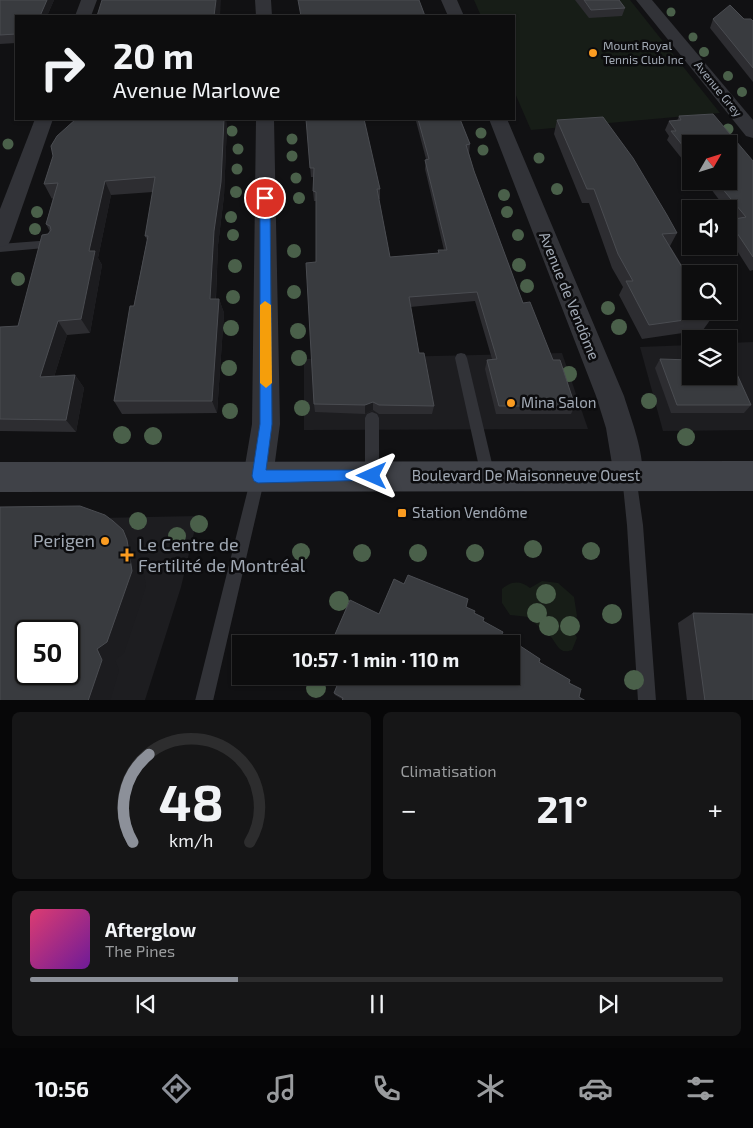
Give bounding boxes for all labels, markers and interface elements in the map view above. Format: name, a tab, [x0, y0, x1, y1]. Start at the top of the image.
text: 20 m	[113, 34, 194, 76]
icon: right	[30, 35, 95, 100]
place label: Mount Royal Tennis Club Inc	[603, 38, 684, 66]
marker: Mount Royal Tennis Club Inc	[587, 47, 599, 59]
street label: Avenue Grey	[692, 58, 746, 120]
text: Avenue Marlowe	[113, 76, 281, 102]
north arrow	[682, 135, 738, 190]
map controls	[682, 135, 737, 385]
pin	[244, 177, 286, 219]
icon: arrive	[251, 184, 279, 212]
button: sound	[682, 200, 737, 255]
street label: Avenue de Vendôme	[536, 229, 604, 362]
button: search	[682, 265, 737, 320]
button: layers	[682, 330, 737, 385]
place label: Mina Salon	[521, 393, 597, 411]
marker: Mina Salon	[505, 397, 517, 409]
position arrow	[345, 449, 397, 501]
street label: Boulevard De Maisonneuve Ouest	[412, 466, 641, 484]
place label: Station Vendôme	[412, 503, 528, 521]
marker: Station Vendôme	[396, 507, 408, 519]
place label: Perigen	[33, 529, 95, 551]
place label: Le Centre de Fertilité de Montréal	[138, 533, 306, 576]
marker: Perigen	[99, 535, 111, 547]
marker: Le Centre de Fertilité de Montréal	[120, 548, 134, 562]
speed limit sign: 50	[15, 620, 80, 685]
text: 10:57 · 1 min · 110 m	[293, 648, 459, 671]
text: Climatisation	[401, 761, 497, 780]
text: 48	[158, 769, 224, 831]
text: 21°	[536, 785, 588, 831]
text: −	[401, 792, 417, 826]
text: +	[708, 792, 723, 826]
text: km/h	[169, 829, 213, 851]
text: Afterglow	[105, 918, 196, 941]
text: The Pines	[105, 941, 175, 960]
icon: previous	[132, 990, 160, 1018]
icon: pause	[363, 990, 391, 1018]
icon: next	[594, 990, 622, 1018]
icon: directions	[159, 1071, 194, 1106]
icon: music	[264, 1071, 299, 1106]
icon: phone	[369, 1071, 404, 1106]
icon: climate	[473, 1071, 508, 1106]
icon: car	[578, 1071, 613, 1106]
icon: filters	[683, 1071, 718, 1106]
text: 10:56	[35, 1075, 89, 1101]

